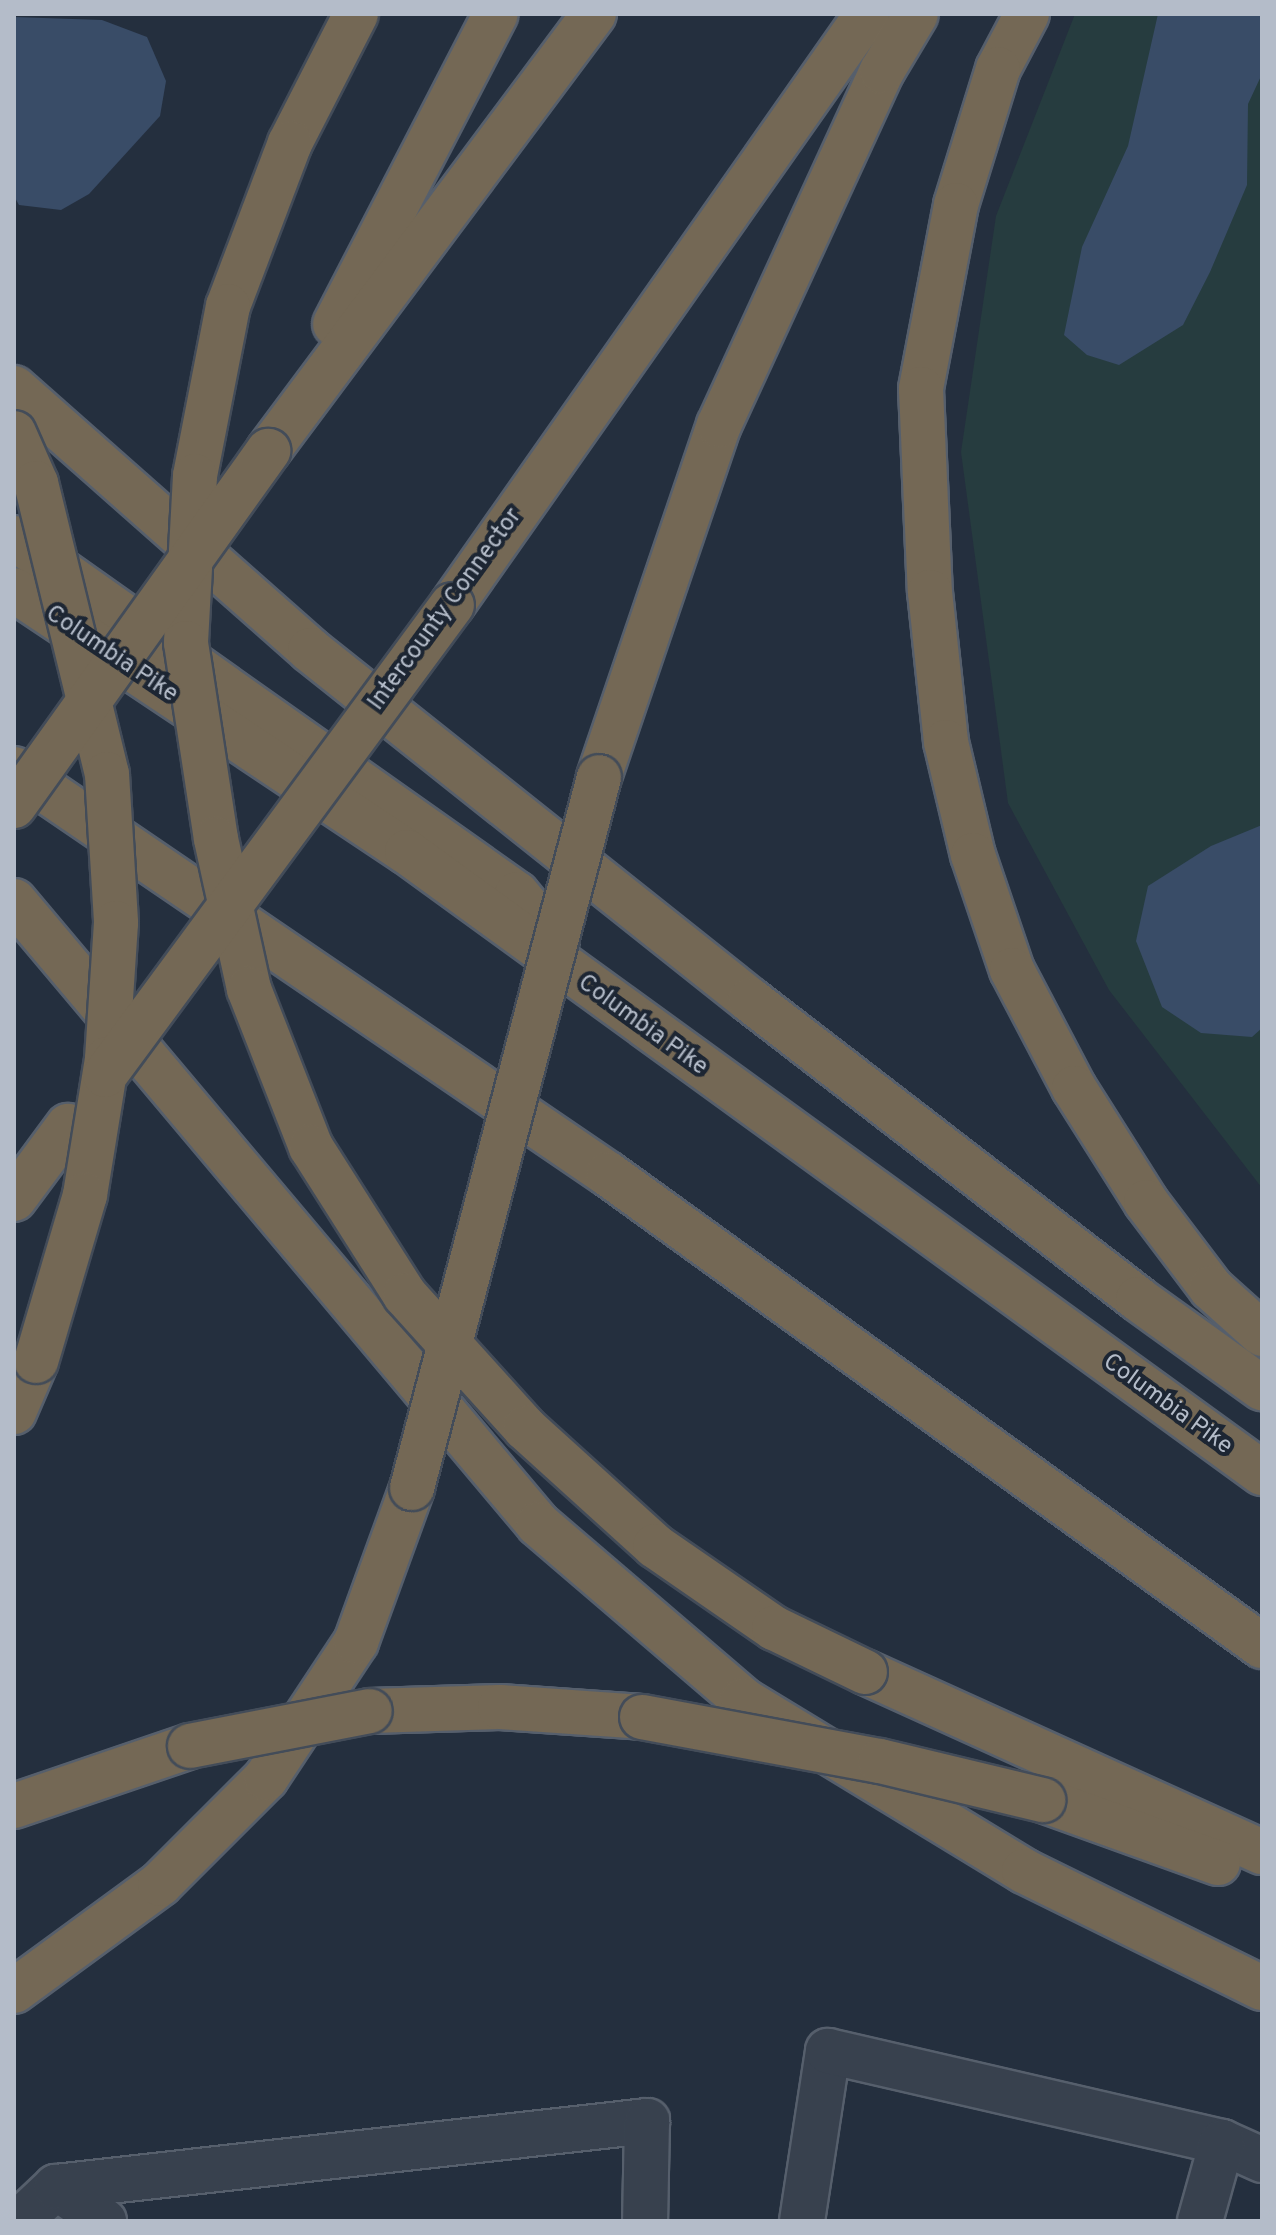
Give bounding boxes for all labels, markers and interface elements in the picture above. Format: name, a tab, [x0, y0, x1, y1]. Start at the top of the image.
street label: Intercounty Connector	[363, 503, 529, 717]
street label: Columbia Pike	[39, 600, 183, 710]
street label: Columbia Pike	[572, 969, 712, 1083]
street label: Columbia Pike	[1097, 1348, 1237, 1462]

